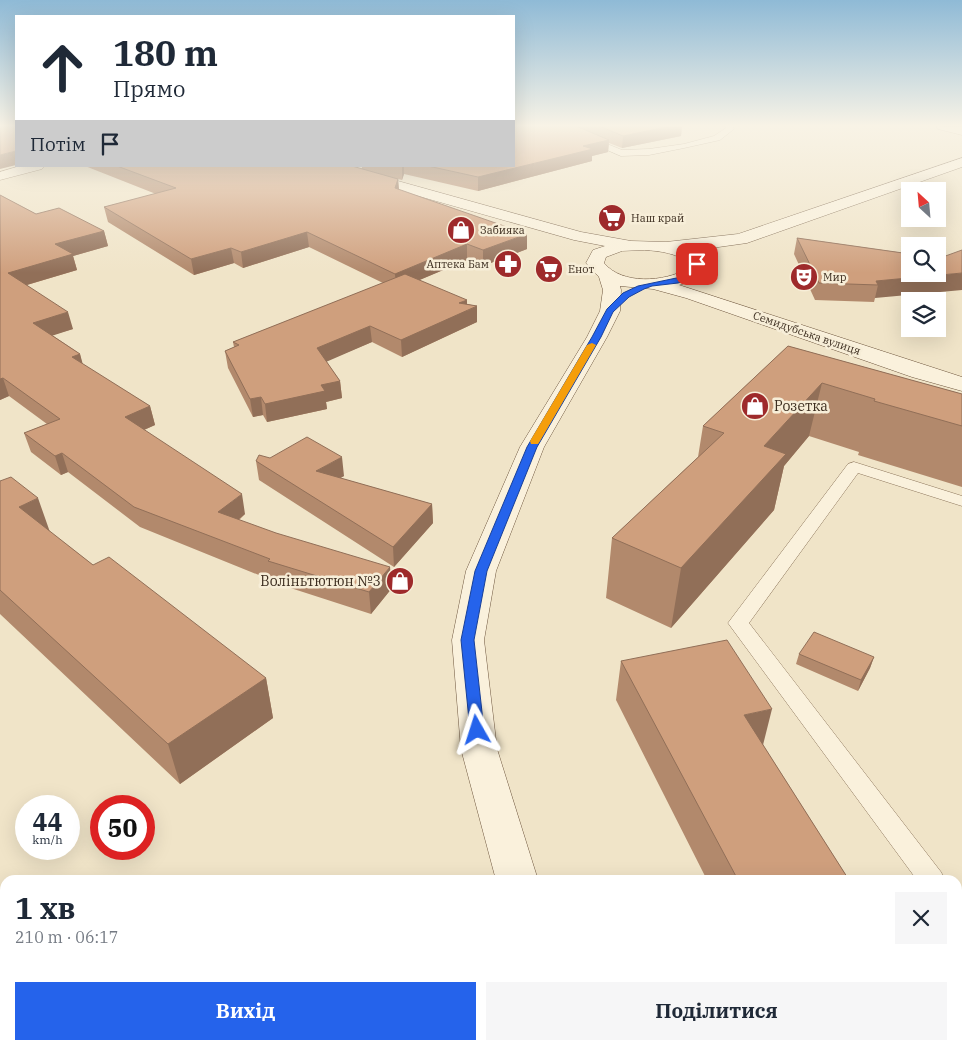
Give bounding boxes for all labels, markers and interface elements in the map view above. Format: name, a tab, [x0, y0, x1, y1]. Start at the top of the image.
text: 180 m	[113, 30, 218, 76]
icon: ahead	[30, 35, 95, 100]
text: Прямо	[113, 74, 185, 103]
icon: arrive	[96, 130, 124, 158]
text: Потім	[30, 132, 86, 156]
north arrow	[901, 182, 946, 228]
map controls	[901, 182, 946, 337]
supermarket icon: Наш край	[597, 203, 627, 233]
place label: Наш край	[631, 211, 684, 225]
shop icon: Забияка	[446, 215, 476, 245]
place label: Забияка	[480, 223, 525, 237]
button: search	[901, 237, 946, 282]
pin	[676, 243, 718, 285]
pharmacy icon: Аптека Бам	[493, 249, 523, 279]
icon: arrive	[683, 250, 711, 278]
supermarket icon: Енот	[534, 254, 564, 284]
place label: Аптека Бам	[427, 257, 489, 271]
place label: Енот	[568, 262, 595, 276]
theatre icon: Мир	[789, 262, 819, 292]
place label: Мир	[823, 270, 847, 284]
button: layers	[901, 292, 946, 337]
street label: Семидубська вулиця	[751, 308, 863, 358]
shop icon: Розетка	[740, 391, 770, 421]
place label: Розетка	[774, 397, 828, 415]
shop icon: Воліньтютюн №3	[385, 566, 415, 596]
place label: Воліньтютюн №3	[260, 572, 381, 590]
position arrow	[450, 703, 502, 755]
speed limit sign: 50	[90, 795, 155, 860]
text: 44	[32, 805, 63, 838]
text: km/h	[32, 832, 63, 847]
text: 1 хв	[15, 888, 76, 927]
button: close	[895, 892, 947, 944]
text: 210 m · 06:17	[15, 927, 118, 947]
button: Вихід	[15, 982, 476, 1040]
button: Поділитися	[486, 982, 947, 1040]

